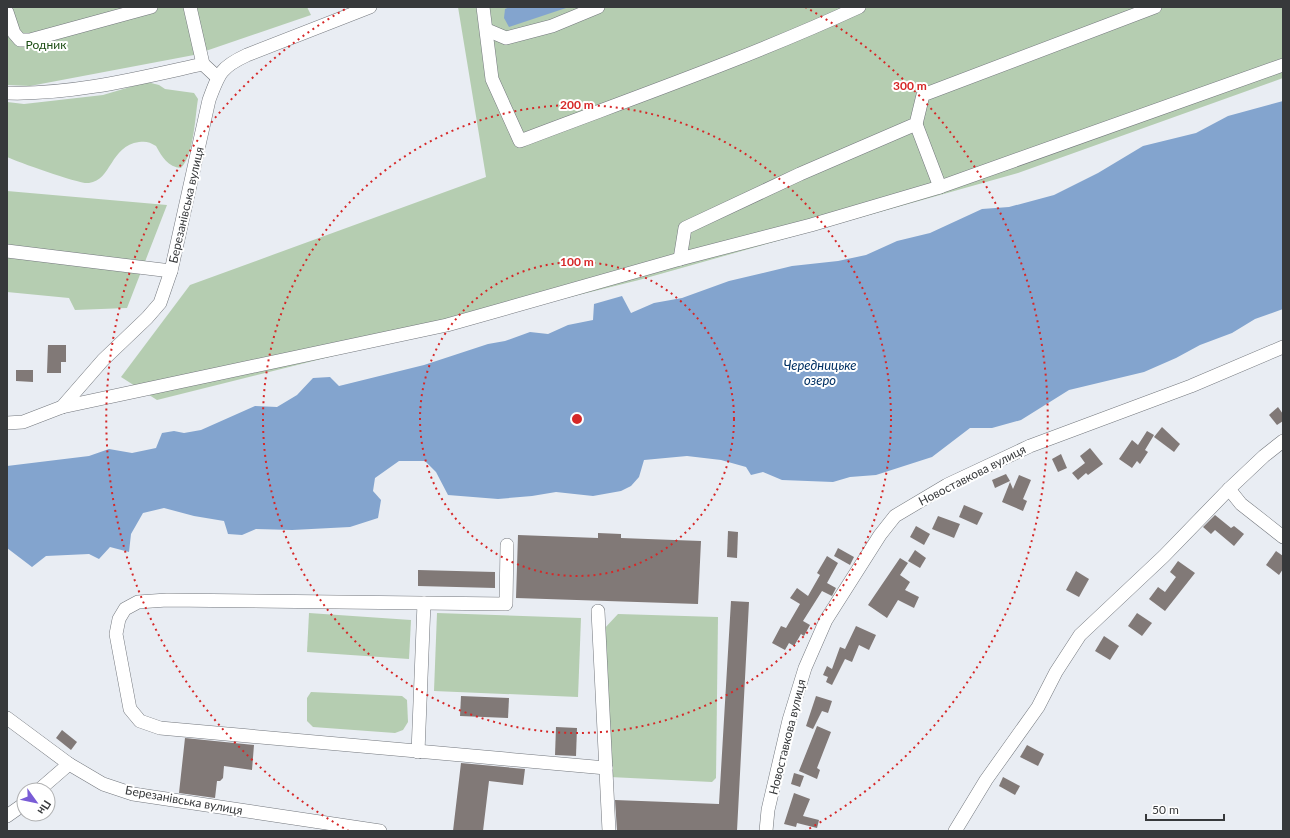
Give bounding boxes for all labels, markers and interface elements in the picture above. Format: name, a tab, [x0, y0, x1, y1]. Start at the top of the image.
park label: Родник	[26, 37, 67, 52]
text: 300 m	[893, 78, 927, 93]
text: 200 m	[560, 97, 594, 112]
street label: Березанівська вулиця	[165, 145, 207, 265]
text: 100 m	[560, 254, 594, 269]
water label: Чередницьке озеро	[783, 357, 857, 388]
centre of rings	[570, 412, 584, 426]
street label: Новоставкова вулиця	[916, 441, 1028, 509]
street label: Новоставкова вулиця	[765, 678, 809, 796]
north arrow	[16, 782, 56, 822]
street label: Березанівська вулиця	[124, 782, 244, 818]
scale bar	[1146, 796, 1224, 822]
text: Пн	[35, 798, 54, 817]
text: 50 m	[1152, 802, 1179, 817]

